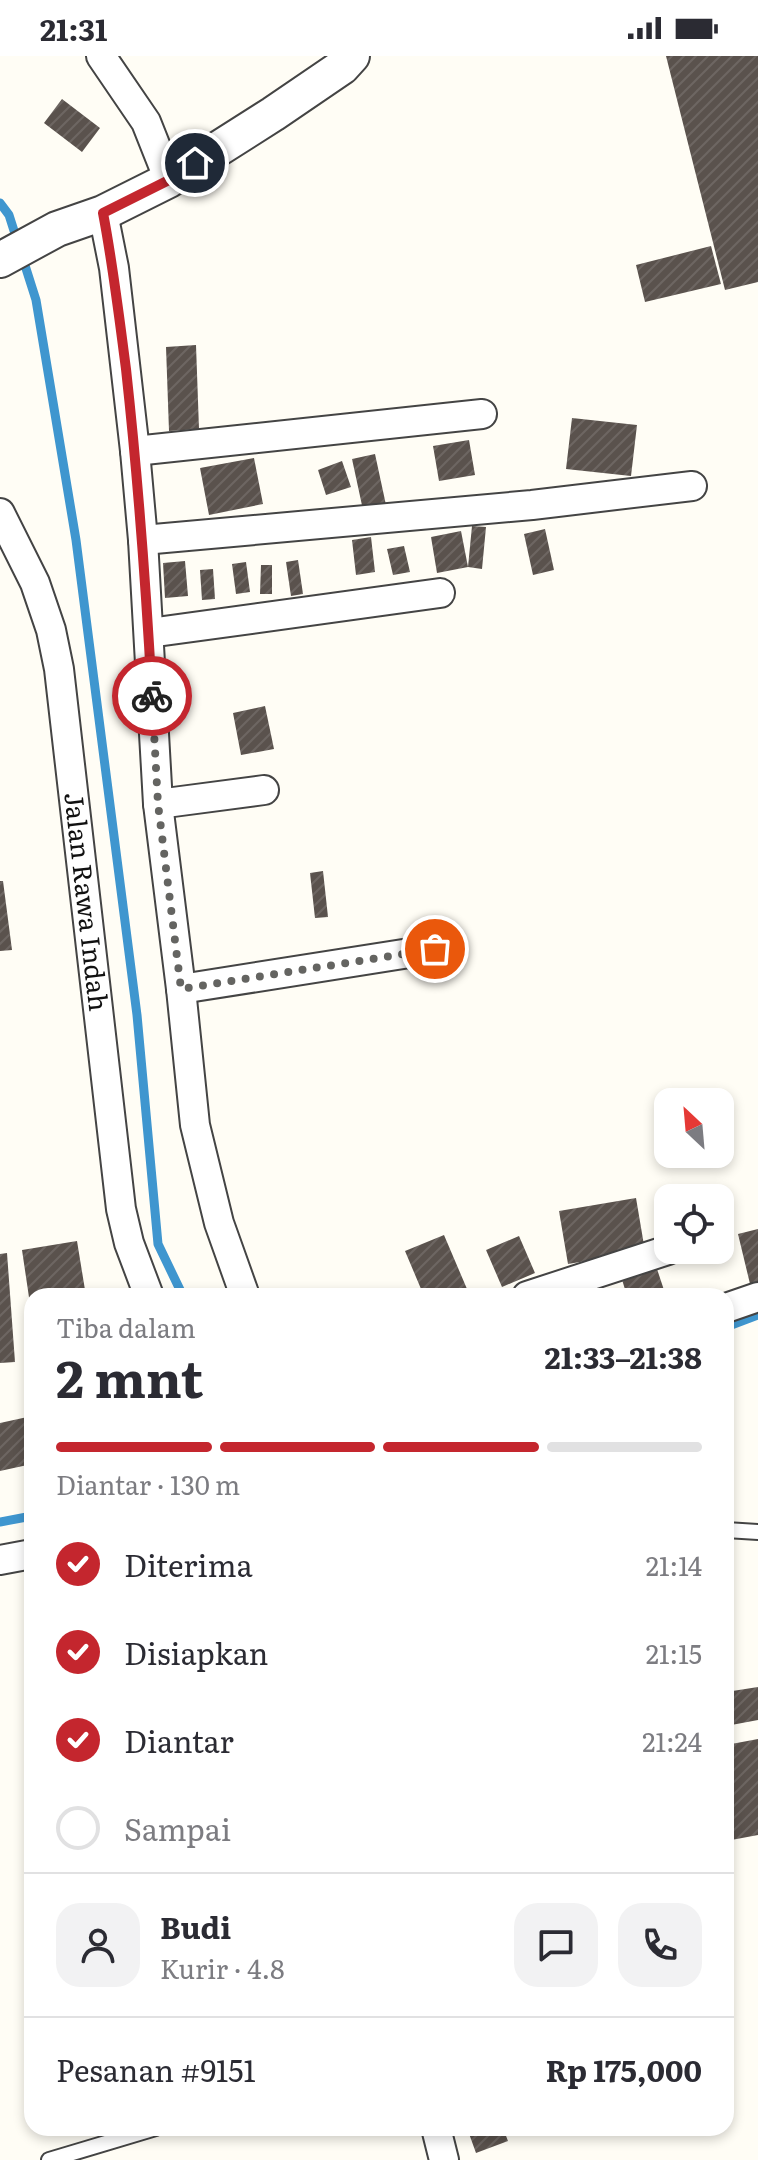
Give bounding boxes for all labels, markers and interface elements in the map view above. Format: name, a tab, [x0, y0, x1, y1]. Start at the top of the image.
text: 21:31	[40, 6, 107, 50]
pin	[161, 129, 229, 197]
icon: home	[173, 141, 217, 185]
courier	[112, 656, 192, 736]
icon: bike	[130, 674, 174, 718]
street label: Jalan Rawa Indah	[56, 790, 120, 1013]
pin	[401, 915, 469, 983]
icon: bag	[413, 927, 457, 971]
north arrow	[654, 1088, 734, 1168]
map controls	[654, 1088, 734, 1264]
button: locate	[654, 1184, 734, 1264]
text: Tiba dalam	[56, 1307, 196, 1346]
text: 21:33–21:38	[545, 1334, 702, 1378]
text: 2 mnt	[56, 1337, 203, 1414]
text: Diantar · 130 m	[56, 1464, 240, 1503]
icon: check	[56, 1542, 100, 1586]
text: Diterima	[124, 1542, 253, 1586]
text: 21:14	[646, 1545, 702, 1584]
icon: check	[56, 1630, 100, 1674]
text: Disiapkan	[124, 1630, 268, 1674]
text: 21:15	[646, 1633, 702, 1672]
icon: check	[56, 1718, 100, 1762]
text: Diantar	[124, 1718, 234, 1762]
text: 21:24	[642, 1721, 702, 1760]
text: Sampai	[124, 1806, 231, 1850]
button: person	[56, 1903, 140, 1987]
button: chat	[514, 1903, 598, 1987]
button: phone	[618, 1903, 702, 1987]
text: Budi	[160, 1904, 231, 1948]
text: Kurir · 4.8	[160, 1948, 285, 1987]
text: Pesanan #9151	[56, 2047, 256, 2091]
text: Rp 175,000	[546, 2047, 702, 2091]

